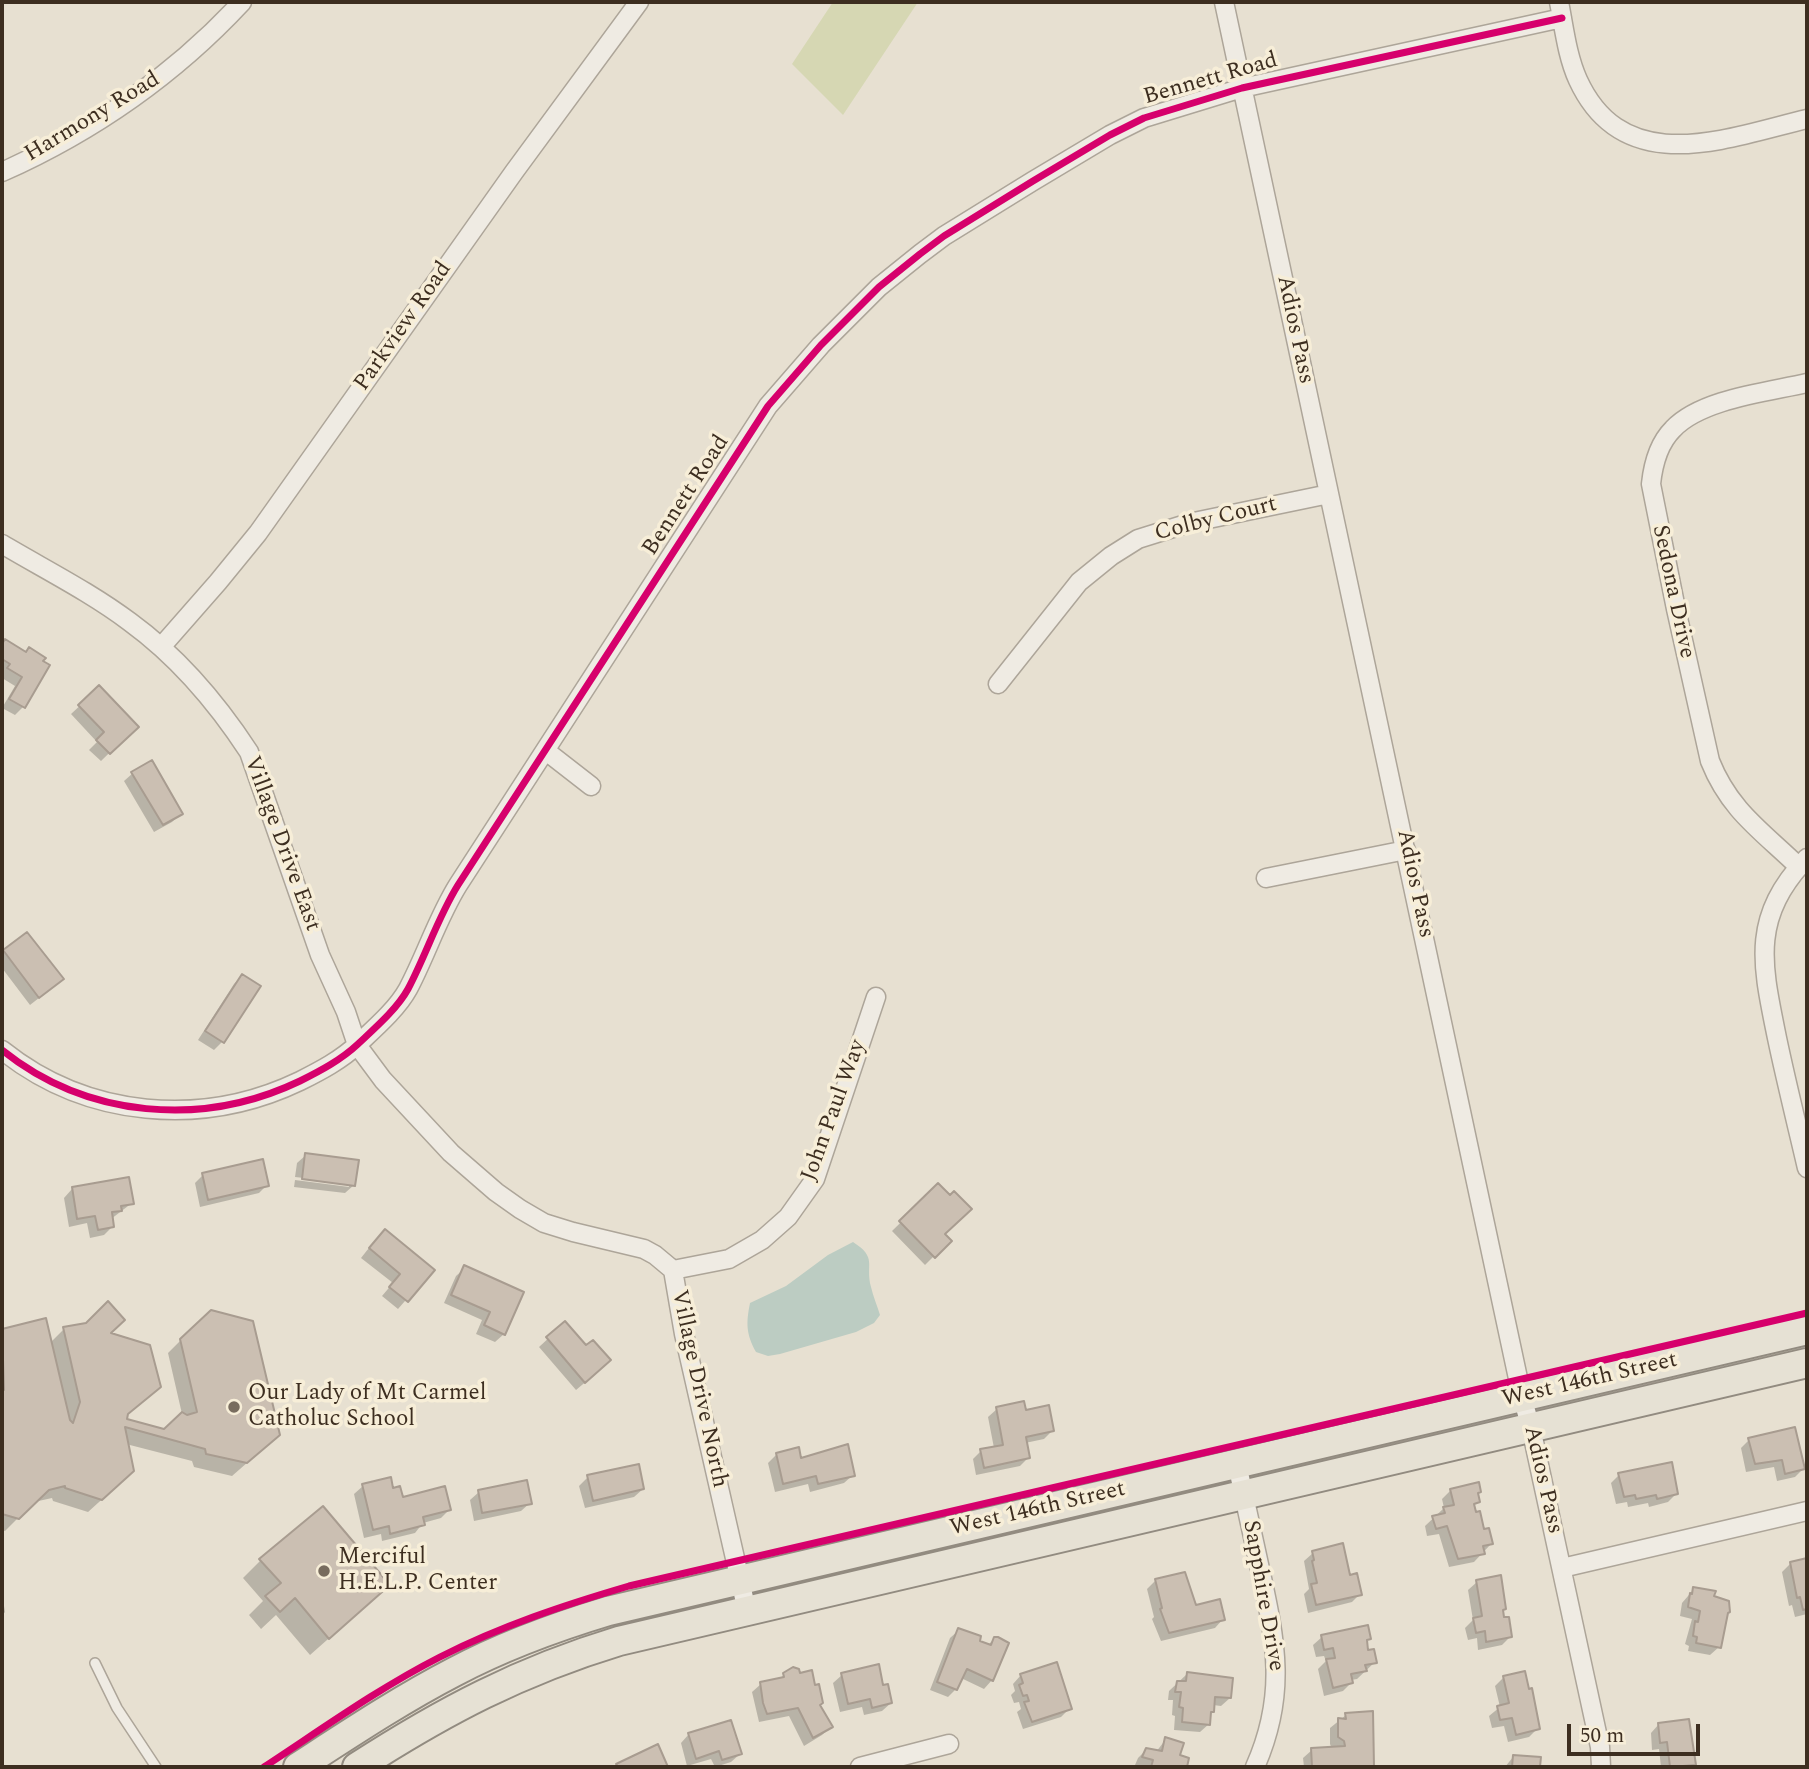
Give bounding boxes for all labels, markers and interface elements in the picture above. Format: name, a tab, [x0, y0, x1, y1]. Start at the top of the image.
street label: Bennett Road	[1141, 48, 1281, 112]
street label: Harmony Road	[20, 67, 166, 169]
street label: Parkview Road	[349, 257, 459, 397]
street label: Adios Pass	[1269, 273, 1319, 387]
street label: Bennett Road	[638, 431, 736, 561]
street label: Colby Court	[1152, 492, 1280, 548]
street label: Sedona Drive	[1644, 523, 1700, 661]
street label: Village Drive East	[237, 753, 325, 935]
street label: Adios Pass	[1389, 827, 1439, 941]
street label: John Paul Way	[797, 1036, 873, 1186]
street label: Village Drive North	[664, 1288, 732, 1490]
street label: West 146th Street	[1500, 1347, 1680, 1415]
place label: Our Lady of Mt Carmel Catholuc School	[248, 1380, 487, 1434]
marker: Our Lady of Mt Carmel Catholuc School	[226, 1399, 242, 1415]
street label: Adios Pass	[1516, 1423, 1568, 1537]
street label: West 146th Street	[948, 1476, 1128, 1544]
street label: Sapphire Drive	[1235, 1518, 1289, 1674]
place label: Merciful H.E.L.P. Center	[338, 1544, 497, 1598]
marker: Merciful H.E.L.P. Center	[316, 1563, 332, 1579]
scale bar	[1571, 1710, 1704, 1754]
text: 50 m	[1580, 1720, 1624, 1752]

